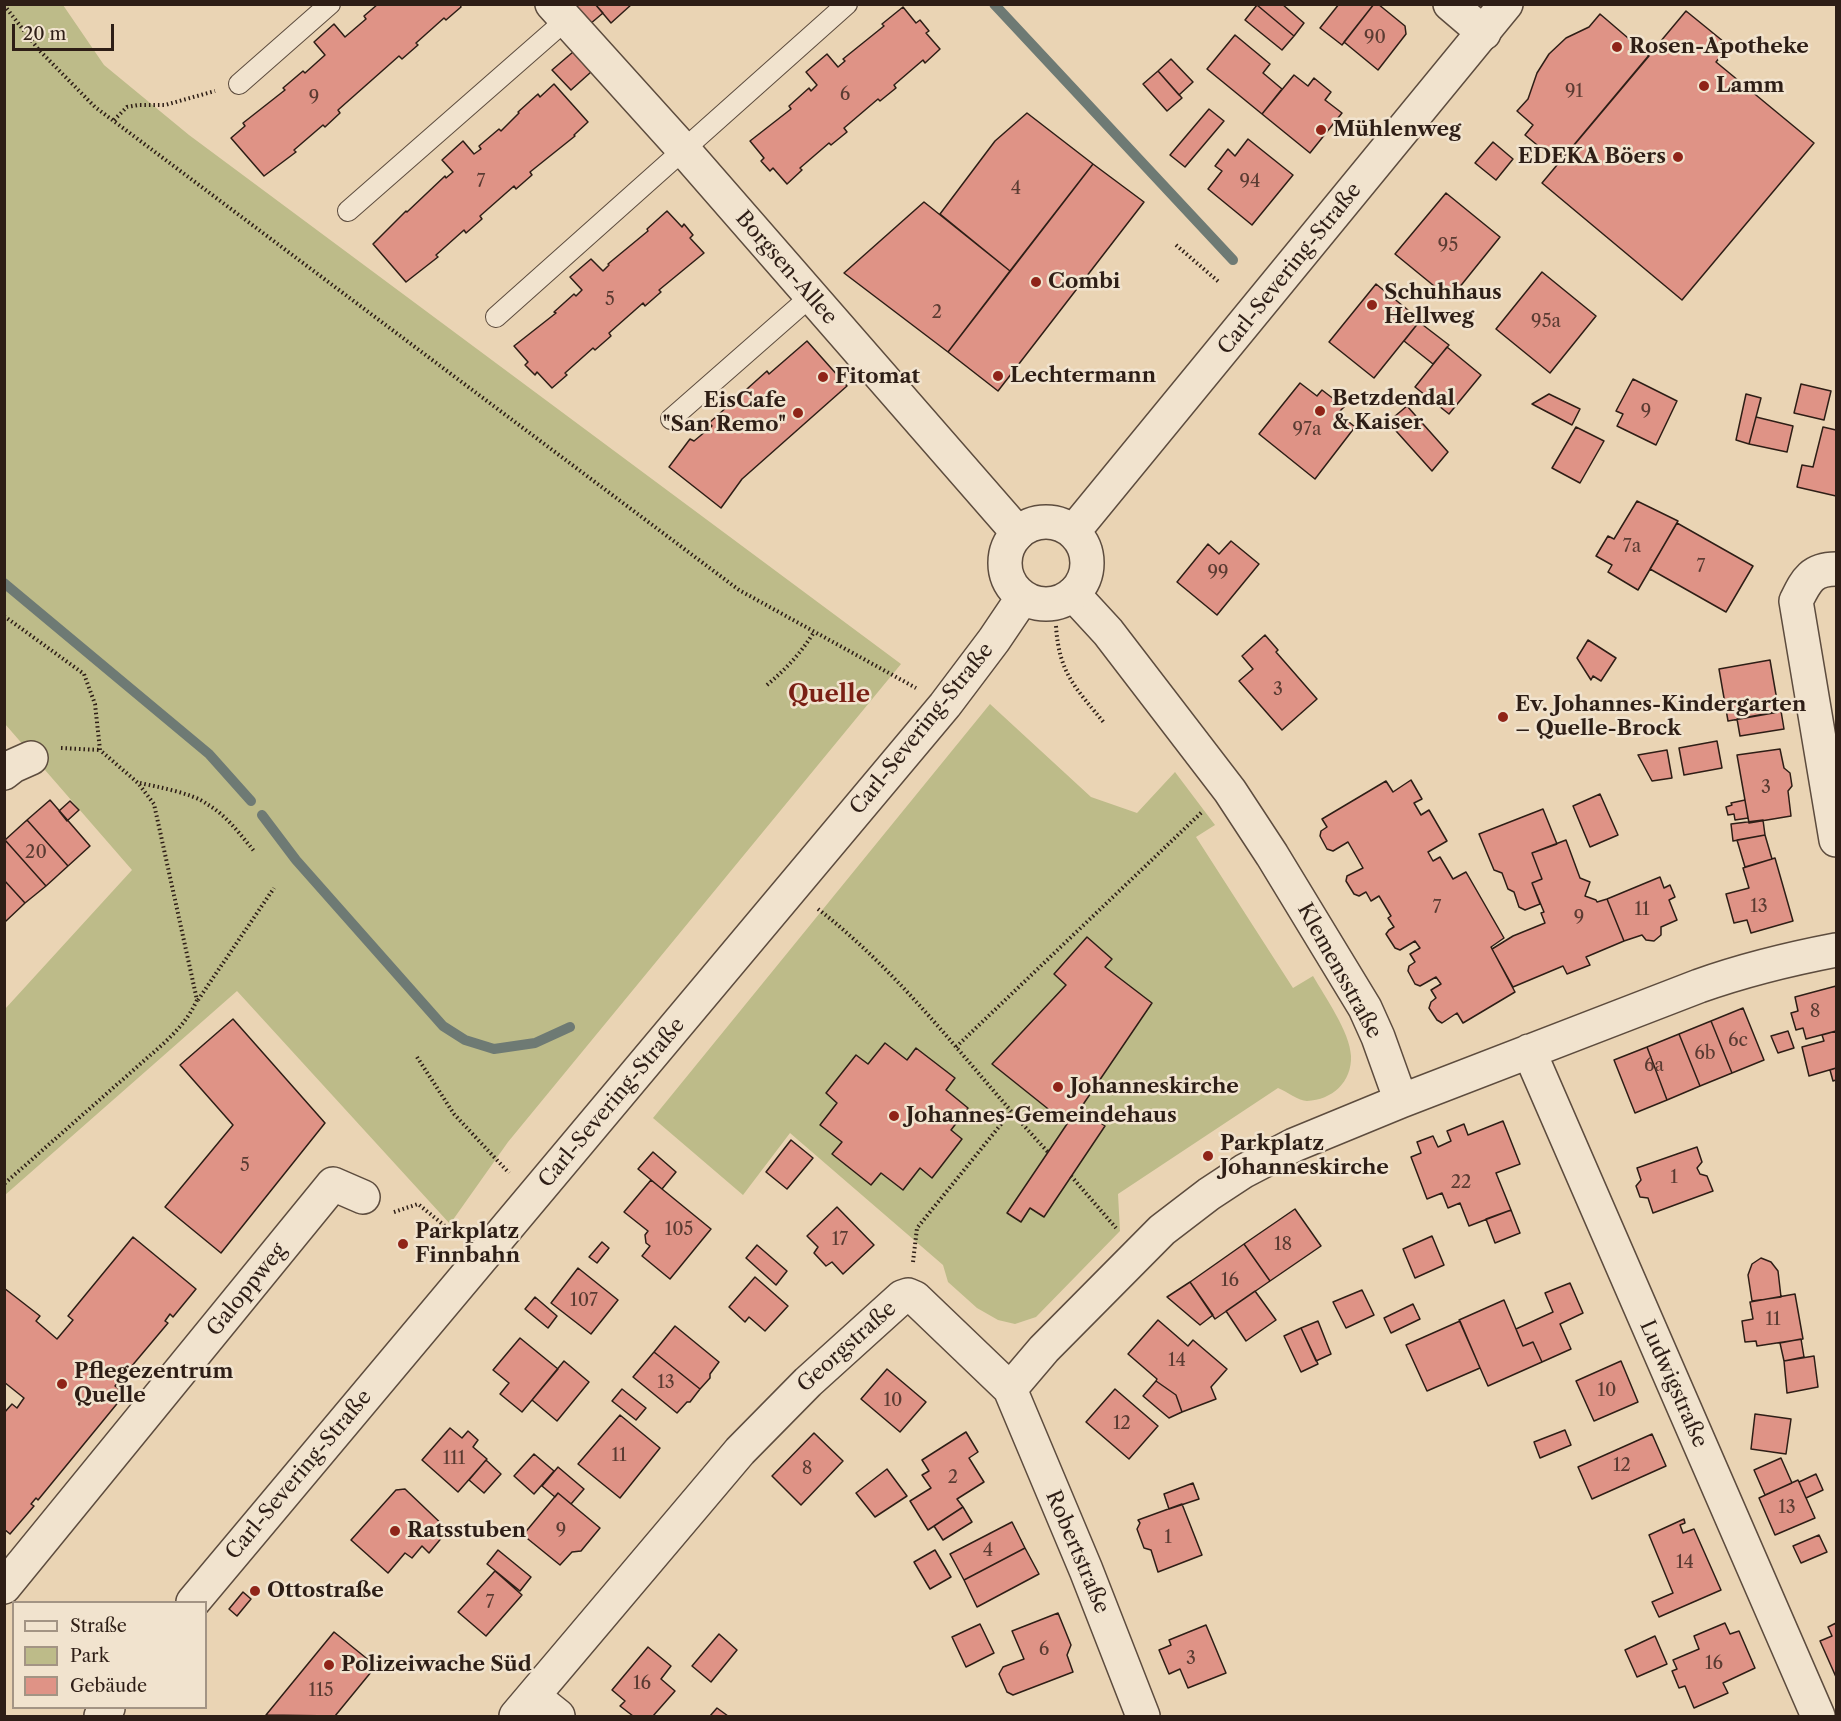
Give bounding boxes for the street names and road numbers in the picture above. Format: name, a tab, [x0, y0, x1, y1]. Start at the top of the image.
street label: Carl-Severing-Straße	[1213, 178, 1367, 360]
street label: Borgsen-Allee	[730, 206, 842, 330]
street label: Carl-Severing-Straße	[845, 638, 999, 820]
street label: Klemensstraße	[1291, 899, 1387, 1043]
street label: Carl-Severing-Straße	[534, 1013, 690, 1193]
street label: Galoppweg	[202, 1238, 292, 1342]
street label: Georgstraße	[792, 1296, 902, 1398]
street label: Ludwigstraße	[1634, 1316, 1712, 1452]
street label: Carl-Severing-Straße	[221, 1385, 377, 1565]
street label: Robertstraße	[1040, 1487, 1114, 1617]

